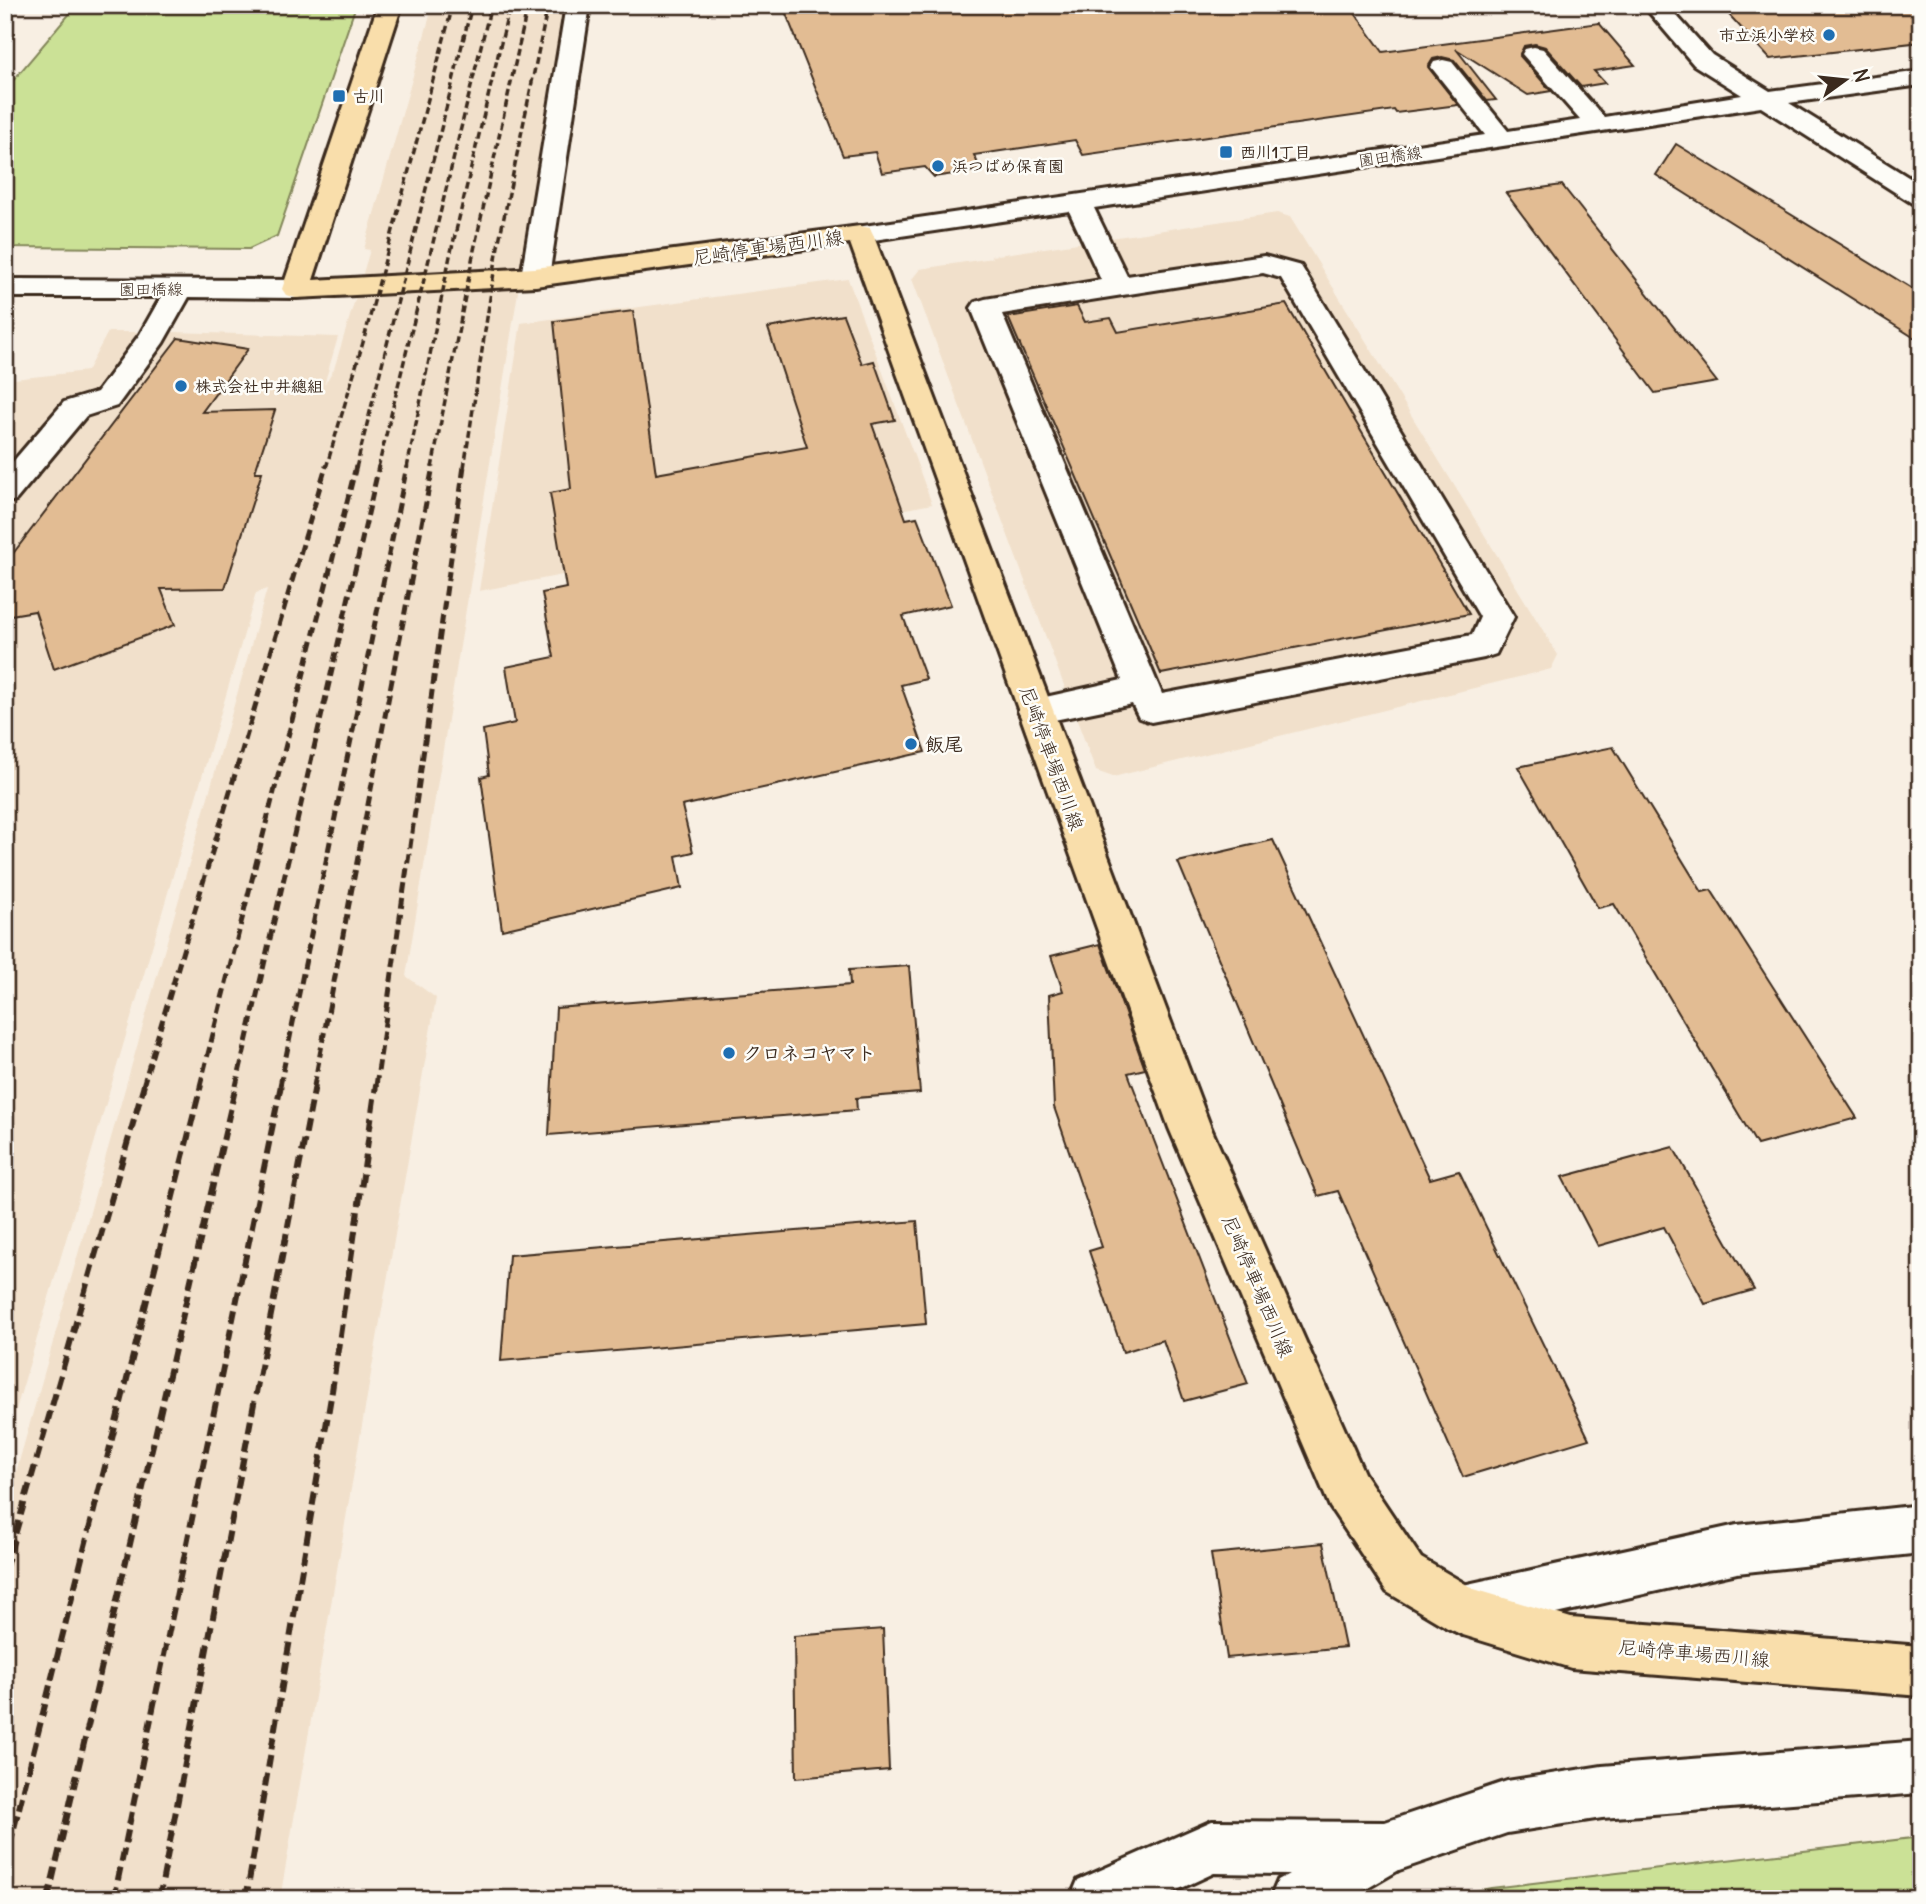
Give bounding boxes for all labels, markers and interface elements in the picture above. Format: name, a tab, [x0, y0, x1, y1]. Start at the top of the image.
place label: 市立浜小学校	[1719, 25, 1815, 45]
marker: 市立浜小学校	[1821, 27, 1837, 43]
north arrow	[1811, 46, 1881, 116]
text: N	[1848, 66, 1875, 85]
place label: 古川	[353, 86, 385, 106]
marker: 古川	[331, 88, 347, 104]
place label: 西川1丁目	[1240, 142, 1310, 162]
street label: 園田橋線	[1357, 142, 1423, 170]
marker: 西川1丁目	[1218, 144, 1234, 160]
place label: 浜つばめ保育園	[952, 156, 1064, 176]
marker: 浜つばめ保育園	[930, 158, 946, 174]
street label: 尼崎停車場西川線	[691, 225, 845, 269]
street label: 園田橋線	[119, 279, 183, 299]
place label: 株式会社中井總組	[195, 376, 323, 396]
marker: 株式会社中井總組	[173, 378, 189, 394]
street label: 尼崎停車場西川線	[1015, 682, 1089, 834]
place label: 飯尾	[925, 732, 963, 756]
marker: 飯尾	[903, 736, 919, 752]
place label: クロネコヤマト	[743, 1041, 876, 1065]
marker: クロネコヤマト	[721, 1045, 737, 1061]
street label: 尼崎停車場西川線	[1217, 1211, 1299, 1361]
street label: 尼崎停車場西川線	[1617, 1634, 1771, 1672]

